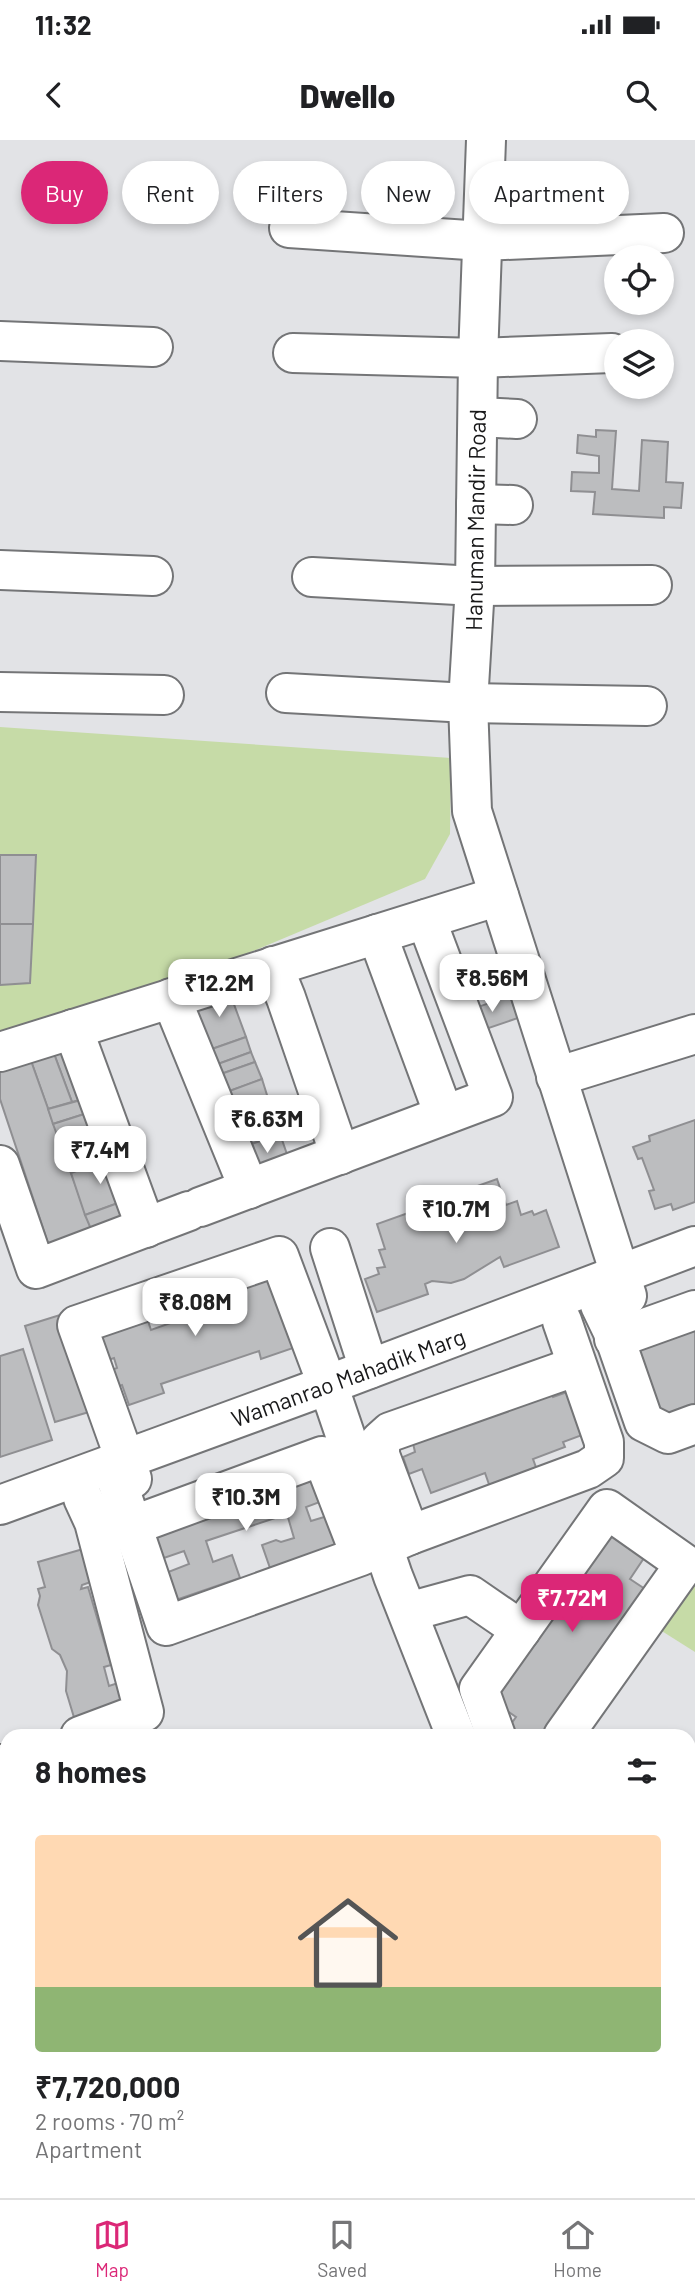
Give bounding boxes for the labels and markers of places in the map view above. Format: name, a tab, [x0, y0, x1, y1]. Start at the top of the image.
pin: ₹8.56M	[435, 954, 549, 1014]
pin: ₹12.2M	[162, 960, 276, 1019]
pin: ₹6.63M	[210, 1096, 324, 1155]
pin: ₹7.4M	[51, 1126, 149, 1186]
pin: ₹10.7M	[399, 1186, 513, 1245]
pin: ₹8.08M	[138, 1278, 252, 1338]
pin: ₹10.3M	[189, 1474, 303, 1533]
pin: ₹7.72M	[515, 1574, 629, 1634]

